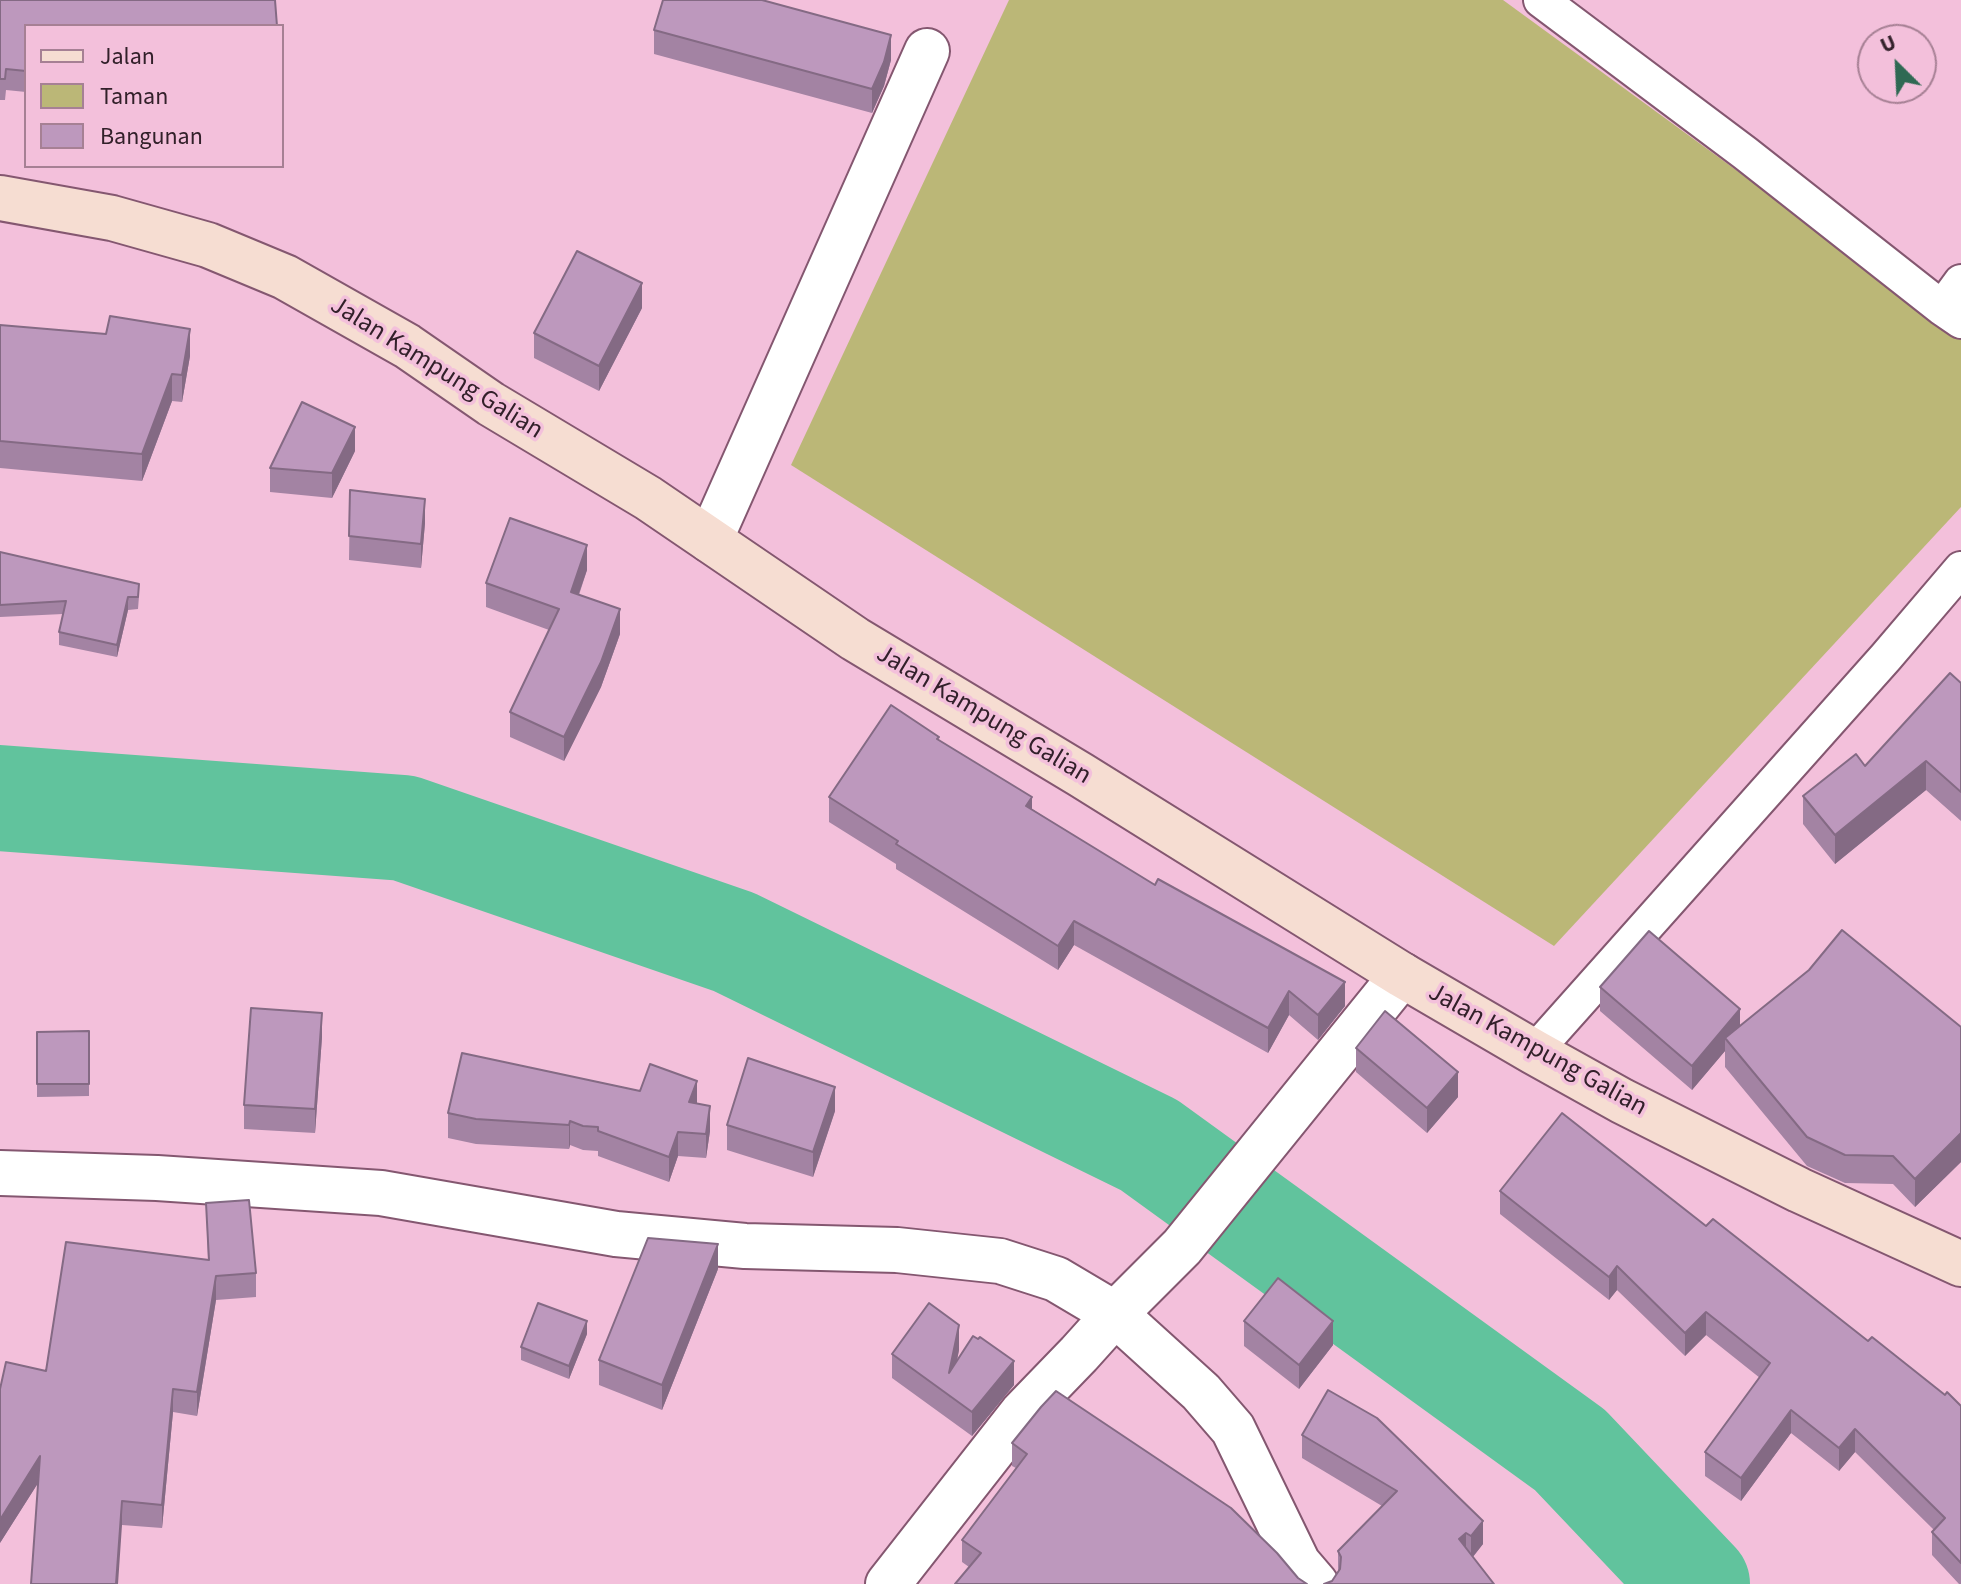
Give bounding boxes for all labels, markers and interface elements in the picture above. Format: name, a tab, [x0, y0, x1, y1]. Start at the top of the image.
legend	[24, 24, 284, 168]
north arrow	[1857, 24, 1937, 104]
text: U	[1875, 26, 1901, 61]
text: Jalan	[100, 39, 155, 74]
text: Taman	[100, 79, 168, 114]
text: Bangunan	[100, 119, 203, 154]
street label: Jalan Kampung Galian	[324, 291, 548, 447]
street label: Jalan Kampung Galian	[870, 640, 1096, 792]
street label: Jalan Kampung Galian	[1422, 978, 1652, 1124]

